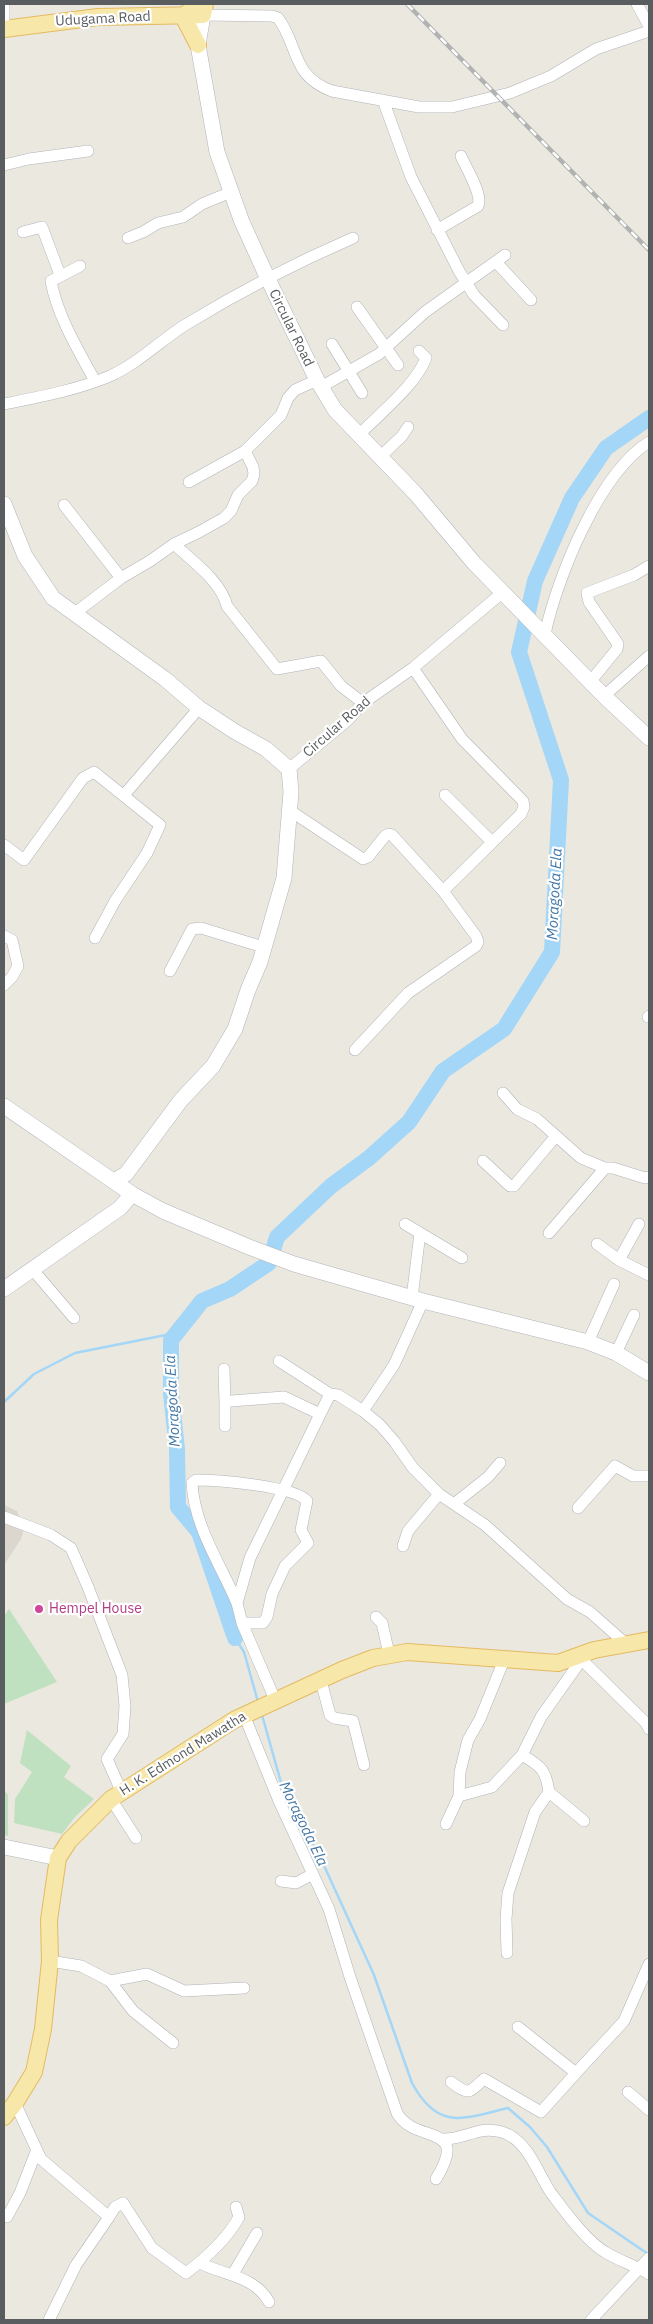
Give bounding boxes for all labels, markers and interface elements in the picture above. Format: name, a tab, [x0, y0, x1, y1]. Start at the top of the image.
street label: Udugama Road	[55, 8, 151, 30]
street label: Circular Road	[265, 286, 317, 370]
street label: Circular Road	[300, 693, 374, 761]
water label: Moragoda Ela	[544, 848, 566, 940]
water label: Moragoda Ela	[162, 1355, 184, 1447]
place label: Hempel House	[49, 1601, 142, 1617]
marker: Hempel House	[33, 1603, 45, 1615]
street label: H. K. Edmond Mawatha	[117, 1708, 249, 1800]
water label: Moragoda Ela	[275, 1779, 331, 1869]

